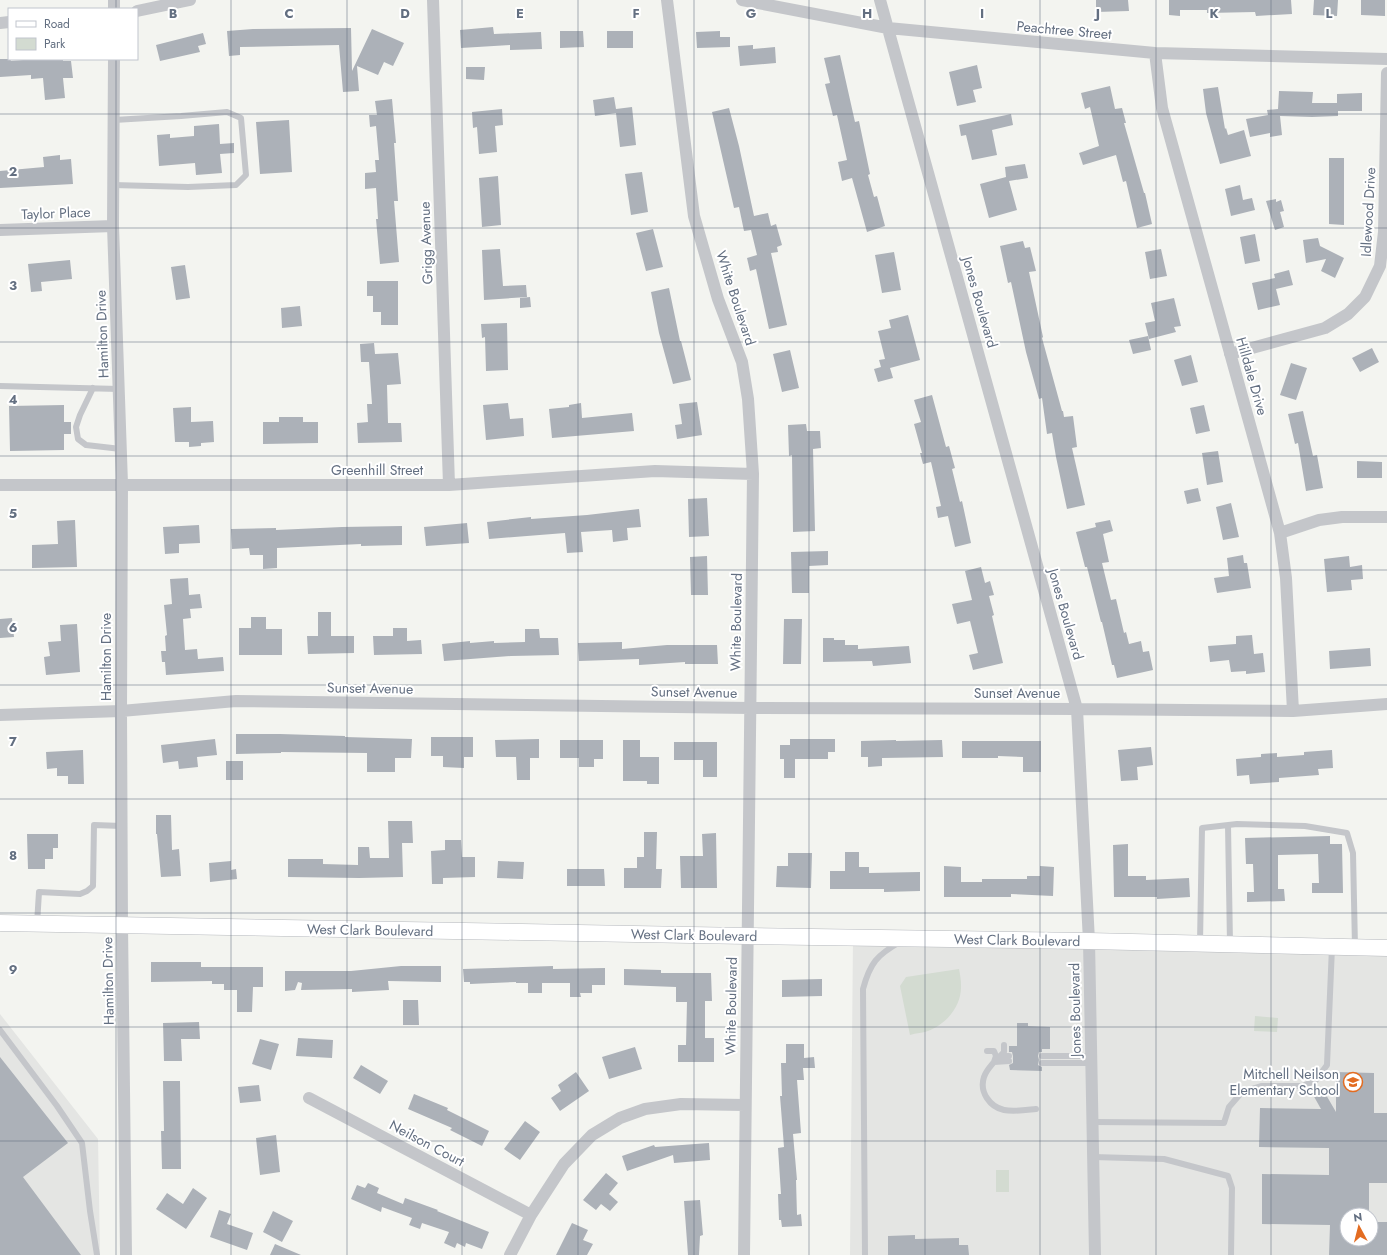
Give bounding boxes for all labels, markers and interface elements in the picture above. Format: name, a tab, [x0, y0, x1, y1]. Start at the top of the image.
text: B	[169, 4, 178, 23]
text: C	[284, 4, 294, 23]
text: D	[400, 4, 410, 23]
text: E	[516, 4, 524, 23]
text: F	[632, 4, 640, 23]
text: G	[746, 4, 757, 23]
text: H	[862, 4, 872, 23]
text: I	[980, 4, 984, 23]
text: J	[1093, 4, 1100, 23]
text: K	[1209, 4, 1219, 23]
text: L	[1326, 4, 1333, 23]
legend	[8, 8, 138, 60]
text: Road	[44, 15, 70, 33]
street label: Peachtree Street	[1016, 16, 1113, 44]
text: Park	[44, 35, 66, 53]
text: 2	[9, 162, 17, 181]
street label: Idlewood Drive	[1356, 167, 1380, 257]
street label: Grigg Avenue	[415, 201, 437, 285]
street label: Taylor Place	[21, 202, 91, 224]
street label: White Boulevard	[711, 248, 761, 348]
street label: Jones Boulevard	[957, 252, 1003, 350]
text: 3	[9, 276, 17, 295]
street label: Hamilton Drive	[90, 290, 114, 378]
street label: Hilldale Drive	[1231, 335, 1273, 417]
text: 4	[8, 390, 18, 409]
street label: Greenhill Street	[331, 460, 424, 480]
text: 5	[9, 504, 17, 523]
street label: Jones Boulevard	[1043, 564, 1089, 662]
street label: White Boulevard	[725, 573, 747, 671]
street label: Hamilton Drive	[96, 613, 116, 701]
text: 6	[9, 618, 18, 637]
street label: Sunset Avenue	[327, 677, 413, 699]
street label: Sunset Avenue	[651, 681, 737, 703]
street label: Sunset Avenue	[974, 683, 1060, 703]
text: 7	[9, 732, 17, 751]
text: 8	[9, 846, 17, 865]
street label: West Clark Boulevard	[307, 919, 433, 941]
street label: West Clark Boulevard	[631, 924, 757, 946]
street label: West Clark Boulevard	[954, 929, 1080, 951]
street label: Hamilton Drive	[97, 937, 119, 1025]
street label: White Boulevard	[720, 957, 742, 1055]
text: 9	[9, 960, 18, 979]
street label: Jones Boulevard	[1064, 963, 1086, 1059]
place label: Mitchell Neilson Elementary School	[1229, 1064, 1339, 1100]
school or university icon: Mitchell Neilson Elementary School	[1342, 1071, 1364, 1093]
street label: Neilson Court	[386, 1115, 469, 1171]
north arrow	[1339, 1207, 1379, 1247]
text: N	[1352, 1209, 1363, 1226]

